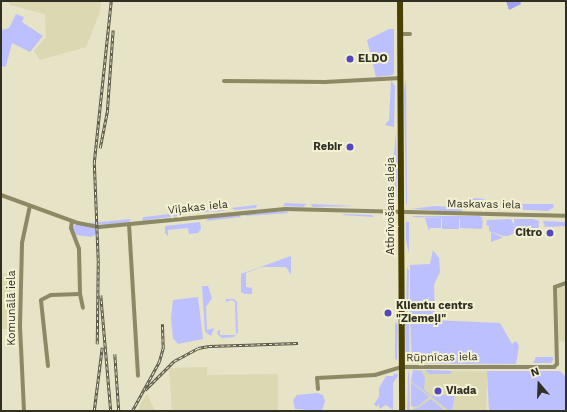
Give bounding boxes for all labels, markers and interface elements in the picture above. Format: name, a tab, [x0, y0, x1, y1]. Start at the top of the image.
place label: ELDO	[358, 52, 388, 66]
marker: ELDO	[345, 54, 355, 64]
place label: Rebir	[313, 140, 342, 154]
marker: Rebir	[345, 142, 355, 152]
street label: Atbrīvošanas aleja	[384, 157, 398, 255]
street label: Viļakas iela	[167, 198, 229, 218]
street label: Maskavas iela	[447, 198, 521, 212]
place label: Citro	[515, 226, 542, 240]
marker: Citro	[545, 228, 555, 238]
street label: Komunālā iela	[5, 270, 19, 346]
place label: Klientu centrs "Ziemeļi"	[396, 300, 473, 326]
marker: Klientu centrs "Ziemeļi"	[383, 308, 393, 318]
street label: Rūpnīcas iela	[406, 351, 478, 365]
north arrow	[519, 364, 559, 404]
text: N	[529, 365, 541, 380]
place label: Viada	[446, 384, 476, 398]
marker: Viada	[433, 386, 443, 396]

